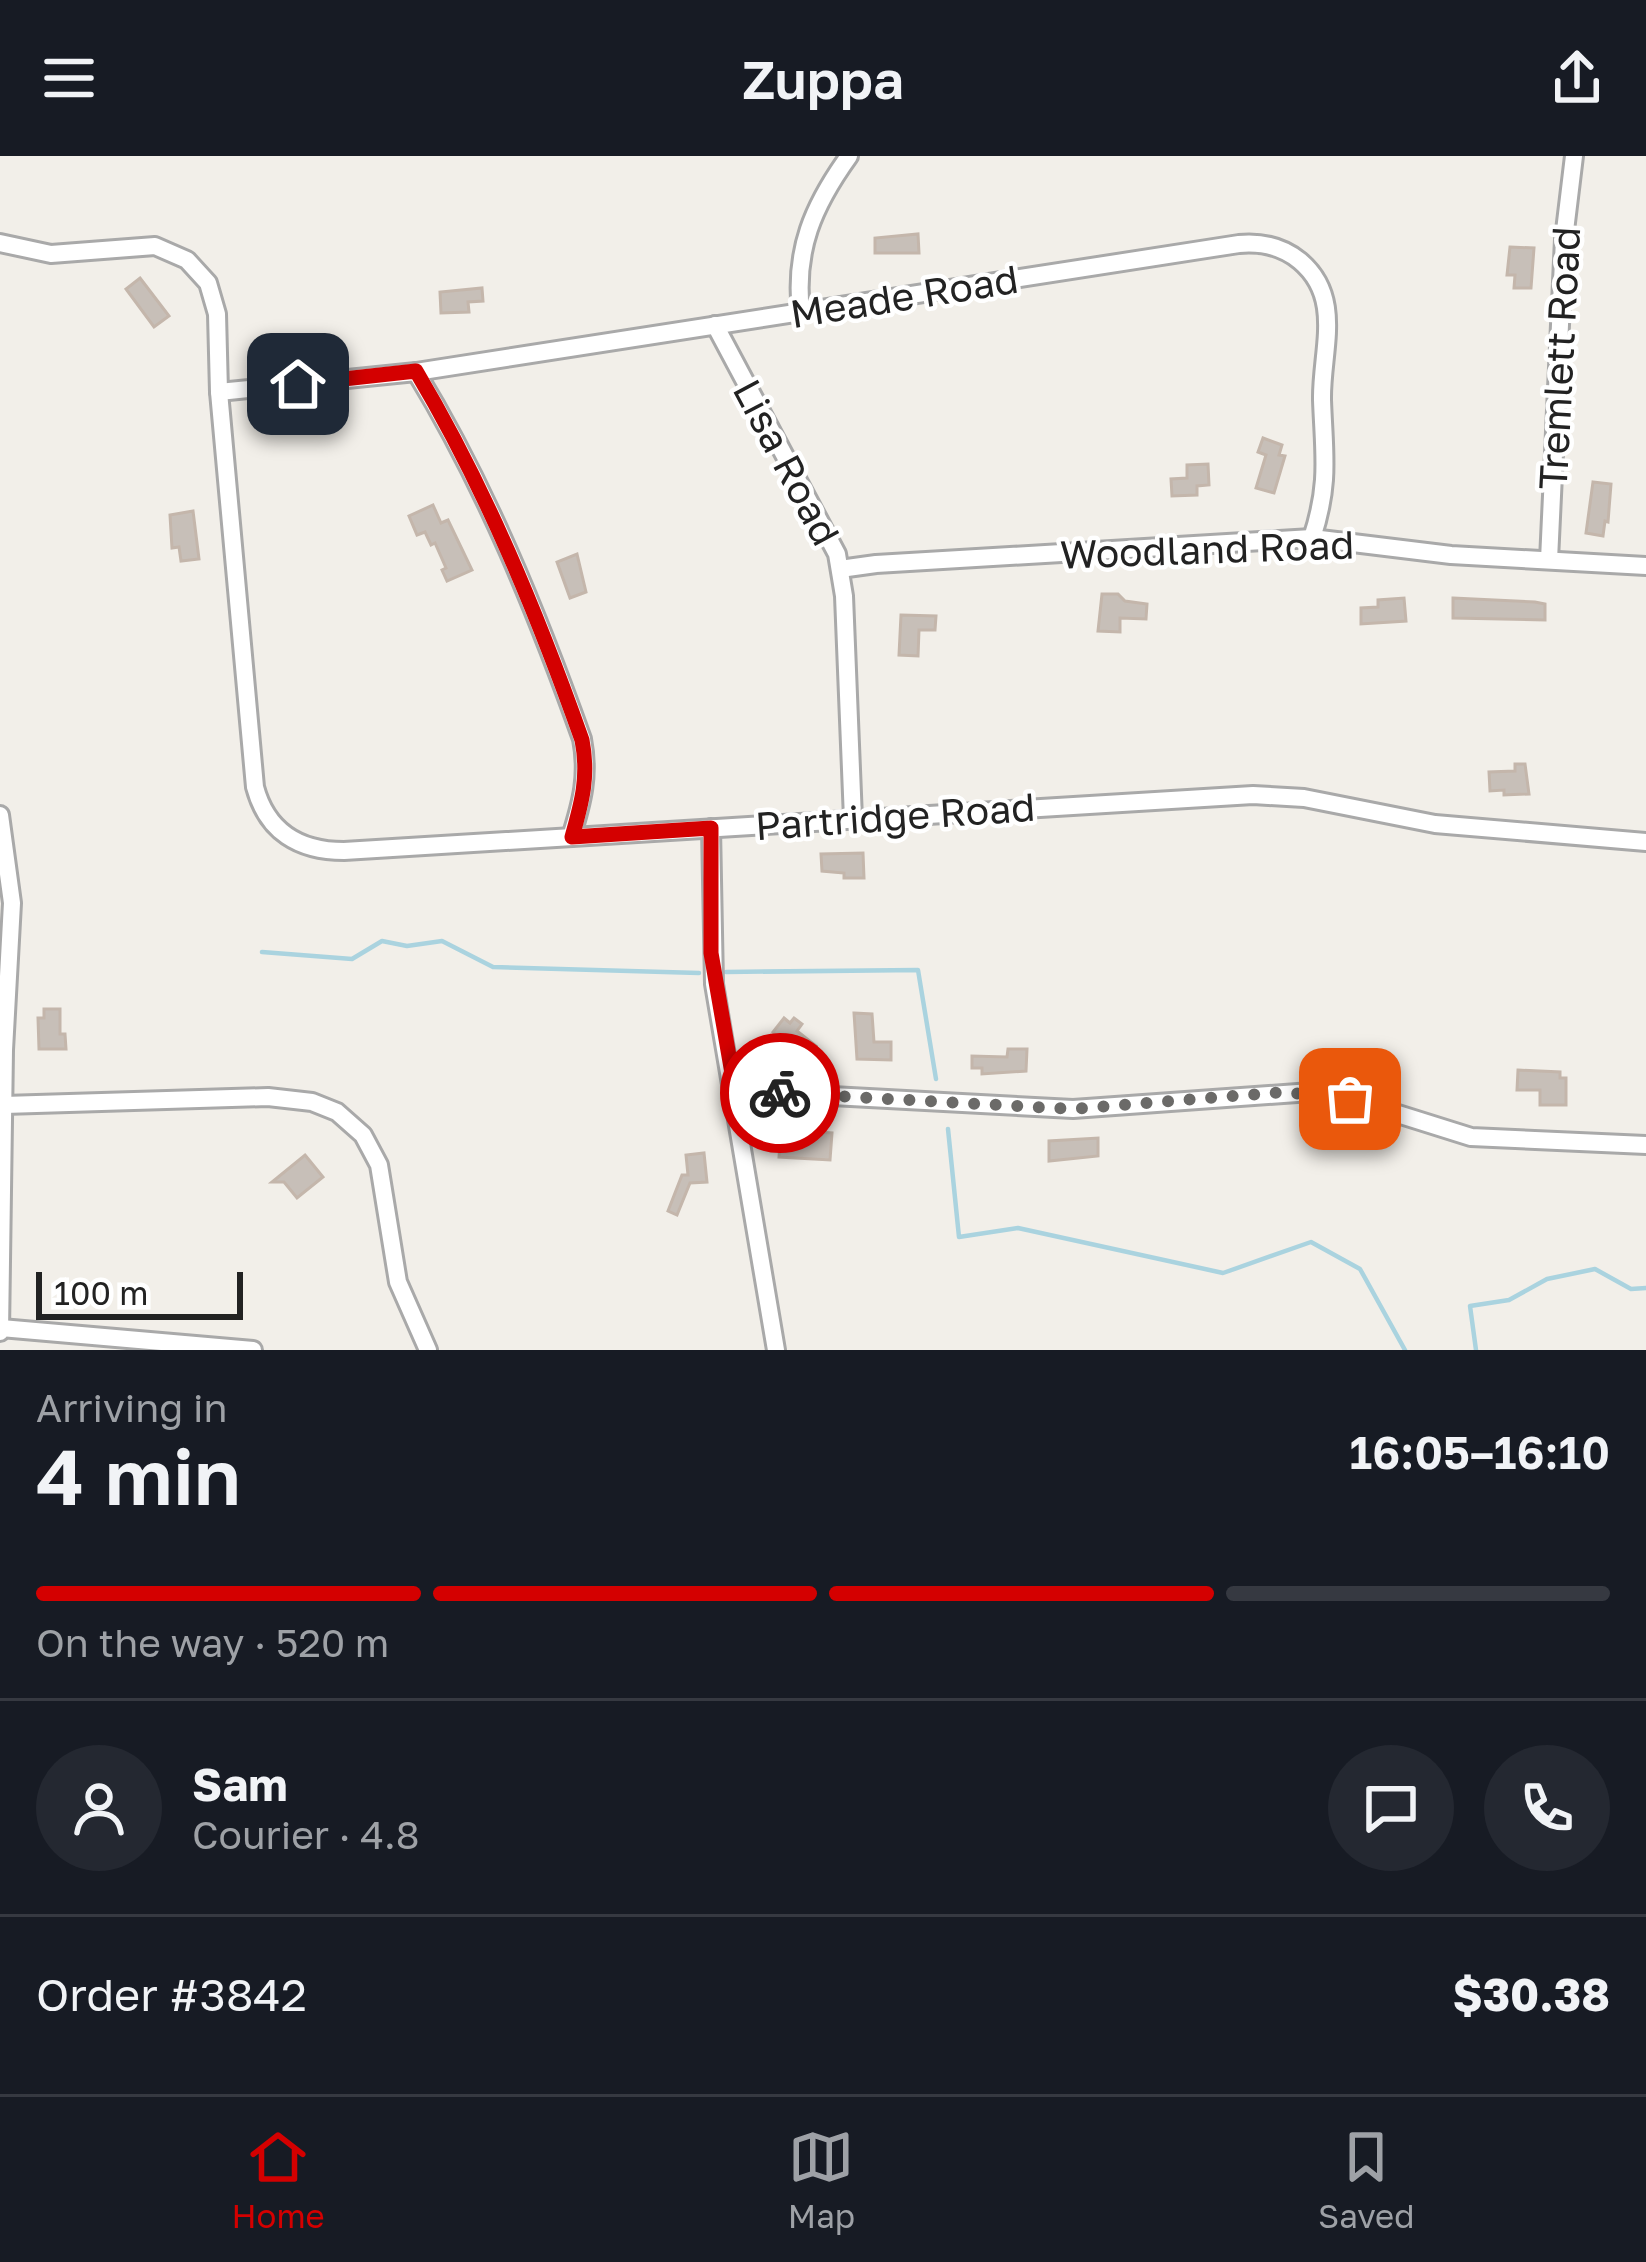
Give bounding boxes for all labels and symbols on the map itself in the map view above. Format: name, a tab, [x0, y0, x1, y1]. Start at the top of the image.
street label: Tremlett Road	[1529, 225, 1589, 491]
street label: Meade Road	[787, 255, 1021, 337]
pin	[247, 333, 349, 435]
street label: Lisa Road	[724, 371, 850, 553]
street label: Woodland Road	[1059, 520, 1355, 578]
street label: Partridge Road	[754, 783, 1036, 849]
courier	[720, 1033, 840, 1153]
pin	[1299, 1048, 1401, 1150]
scale bar	[36, 1266, 243, 1319]

